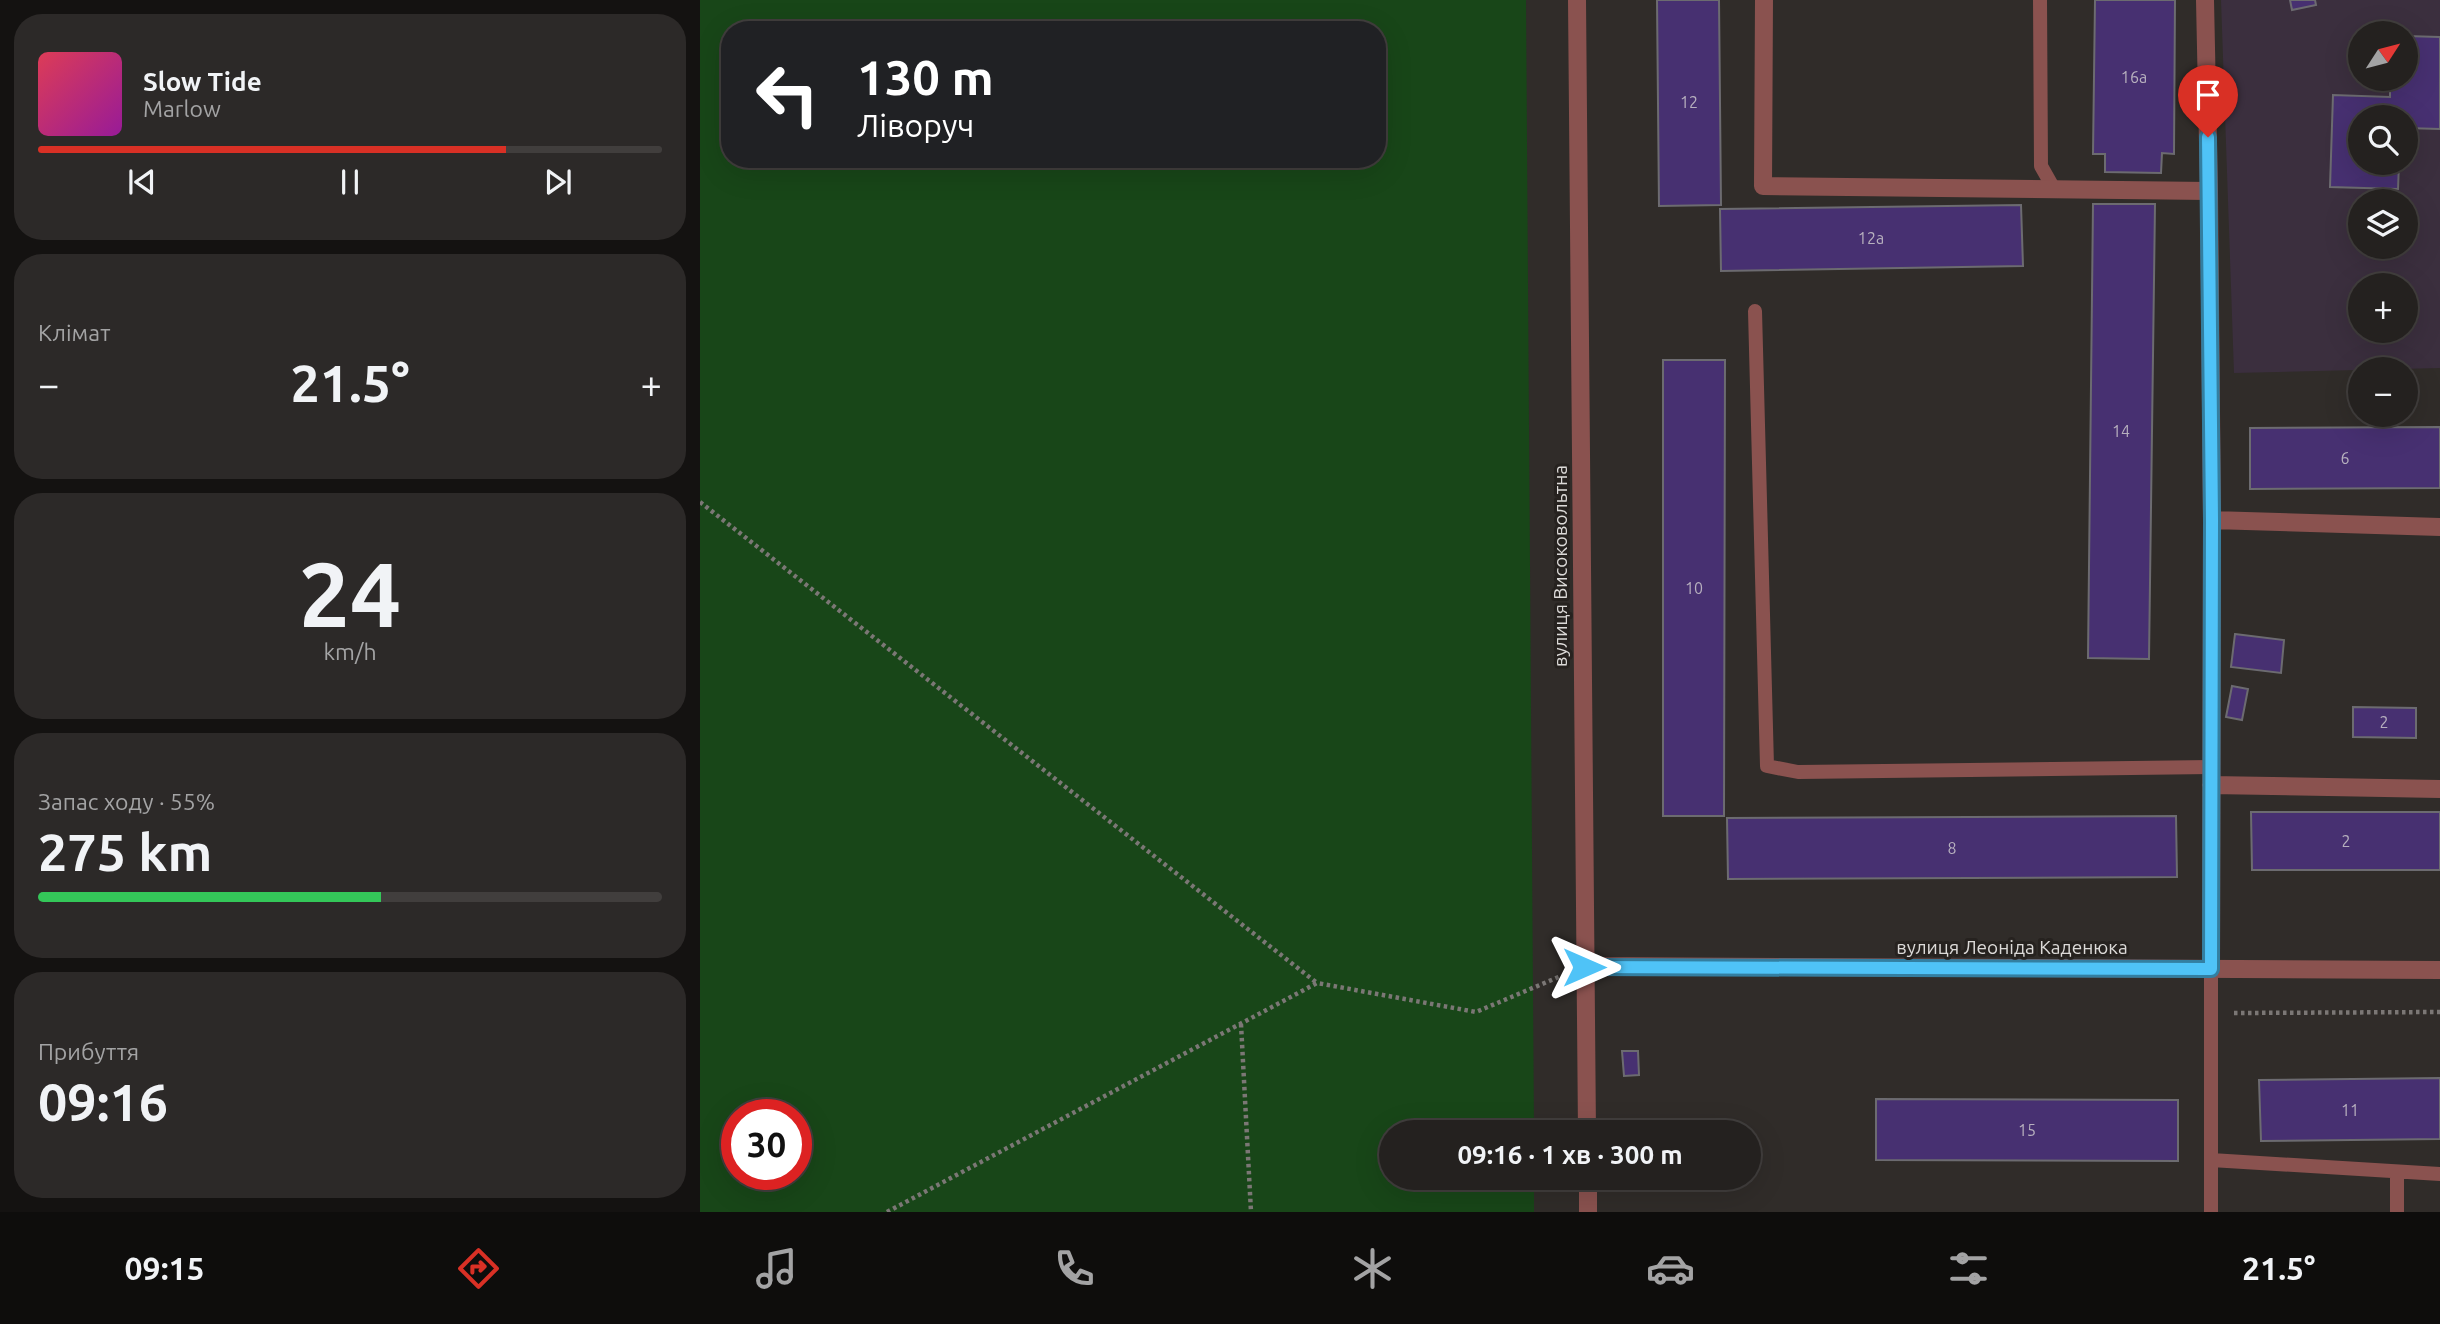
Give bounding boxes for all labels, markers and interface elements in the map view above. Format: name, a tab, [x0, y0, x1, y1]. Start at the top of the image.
north arrow	[2348, 21, 2418, 91]
map controls	[2348, 21, 2418, 427]
icon: left	[742, 49, 833, 140]
text: 130 m	[857, 49, 994, 104]
pin	[2178, 65, 2238, 137]
text: Slow Tide	[143, 67, 262, 96]
house number: 16а	[2121, 68, 2147, 86]
icon: arrive	[2189, 76, 2227, 114]
house number: 12	[1680, 93, 1698, 111]
text: Marlow	[143, 96, 221, 121]
button: search	[2348, 105, 2418, 175]
text: Ліворуч	[857, 107, 974, 143]
icon: previous	[123, 163, 161, 201]
icon: pause	[331, 163, 369, 201]
icon: next	[539, 163, 577, 201]
button: layers	[2348, 189, 2418, 259]
house number: 12а	[1858, 229, 1884, 247]
button: +	[2348, 273, 2418, 343]
text: Клімат	[38, 320, 110, 345]
text: 21.5°	[290, 354, 410, 412]
button: −	[2348, 357, 2418, 427]
text: −	[38, 363, 59, 405]
text: +	[641, 363, 662, 405]
house number: 14	[2112, 422, 2130, 440]
house number: 6	[2340, 449, 2350, 467]
street label: вулиця Високовольтна	[1549, 465, 1571, 667]
text: 24	[299, 542, 401, 644]
house number: 10	[1685, 579, 1703, 597]
text: km/h	[323, 639, 377, 664]
house number: 2	[2379, 713, 2389, 731]
text: Запас ходу · 55%	[38, 789, 215, 814]
text: 275 km	[38, 823, 212, 881]
house number: 2	[2341, 832, 2351, 850]
house number: 8	[1947, 839, 1957, 857]
position arrow	[1547, 930, 1621, 1004]
street label: вулиця Леоніда Каденюка	[1896, 936, 2128, 958]
text: Прибуття	[38, 1039, 139, 1064]
text: 09:16	[38, 1073, 168, 1131]
speed limit sign: 30	[721, 1099, 812, 1190]
house number: 11	[2341, 1101, 2359, 1119]
house number: 15	[2018, 1121, 2036, 1139]
text: 09:16 · 1 хв · 300 m	[1457, 1140, 1683, 1169]
icon: directions	[454, 1244, 503, 1293]
icon: music	[752, 1244, 801, 1293]
icon: phone	[1050, 1244, 1099, 1293]
icon: climate	[1348, 1244, 1397, 1293]
icon: car	[1646, 1244, 1695, 1293]
icon: filters	[1944, 1244, 1993, 1293]
text: 09:15	[125, 1250, 205, 1286]
text: 21.5°	[2242, 1250, 2315, 1286]

